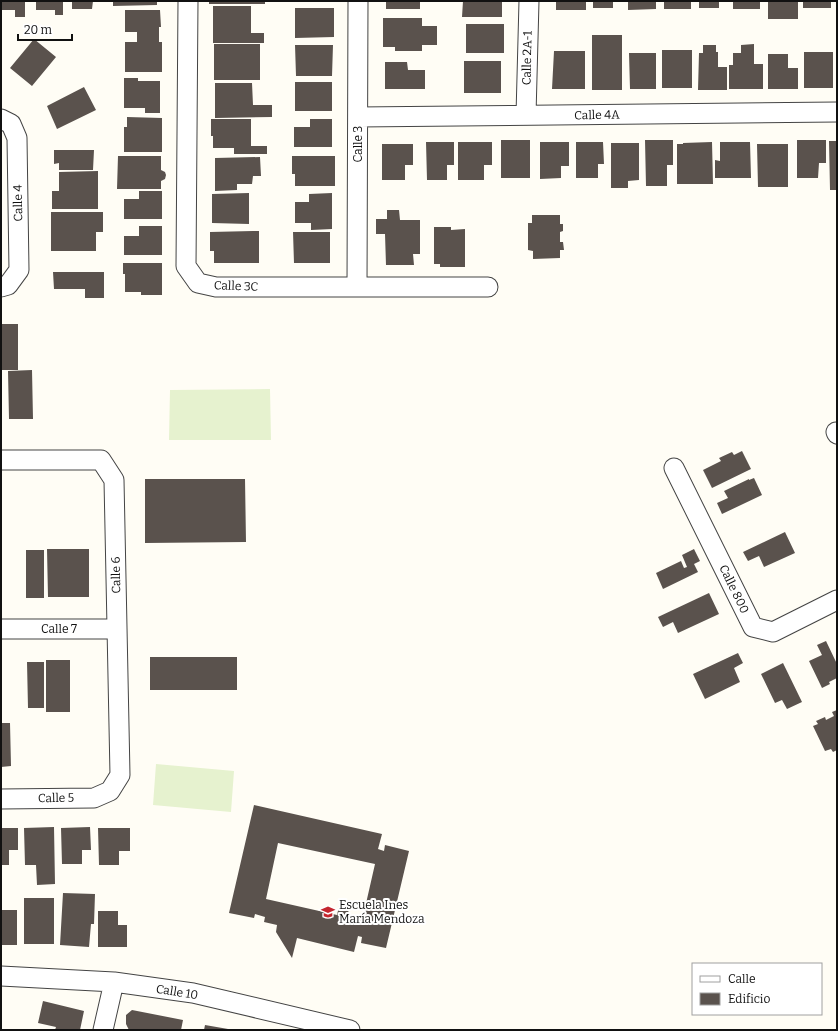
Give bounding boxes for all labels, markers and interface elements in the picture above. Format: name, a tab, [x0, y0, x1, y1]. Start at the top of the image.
scale bar	[18, 16, 72, 42]
text: 20 m	[24, 23, 53, 37]
street label: Calle 2A-1	[520, 31, 534, 85]
street label: Calle 4A	[574, 108, 620, 122]
street label: Calle 3	[351, 125, 365, 162]
street label: Calle 4	[11, 184, 25, 222]
street label: Calle 3C	[214, 278, 259, 294]
street label: Calle 6	[109, 556, 123, 594]
street label: Calle 800	[716, 562, 752, 616]
street label: Calle 7	[41, 622, 77, 636]
street label: Calle 5	[38, 791, 74, 805]
place label: Escuela Ines María Mendoza	[339, 898, 425, 926]
school or university icon: Escuela Ines María Mendoza	[320, 904, 336, 920]
legend	[692, 963, 822, 1015]
text: Calle	[728, 972, 756, 986]
street label: Calle 10	[155, 982, 199, 1002]
text: Edificio	[728, 992, 770, 1006]

